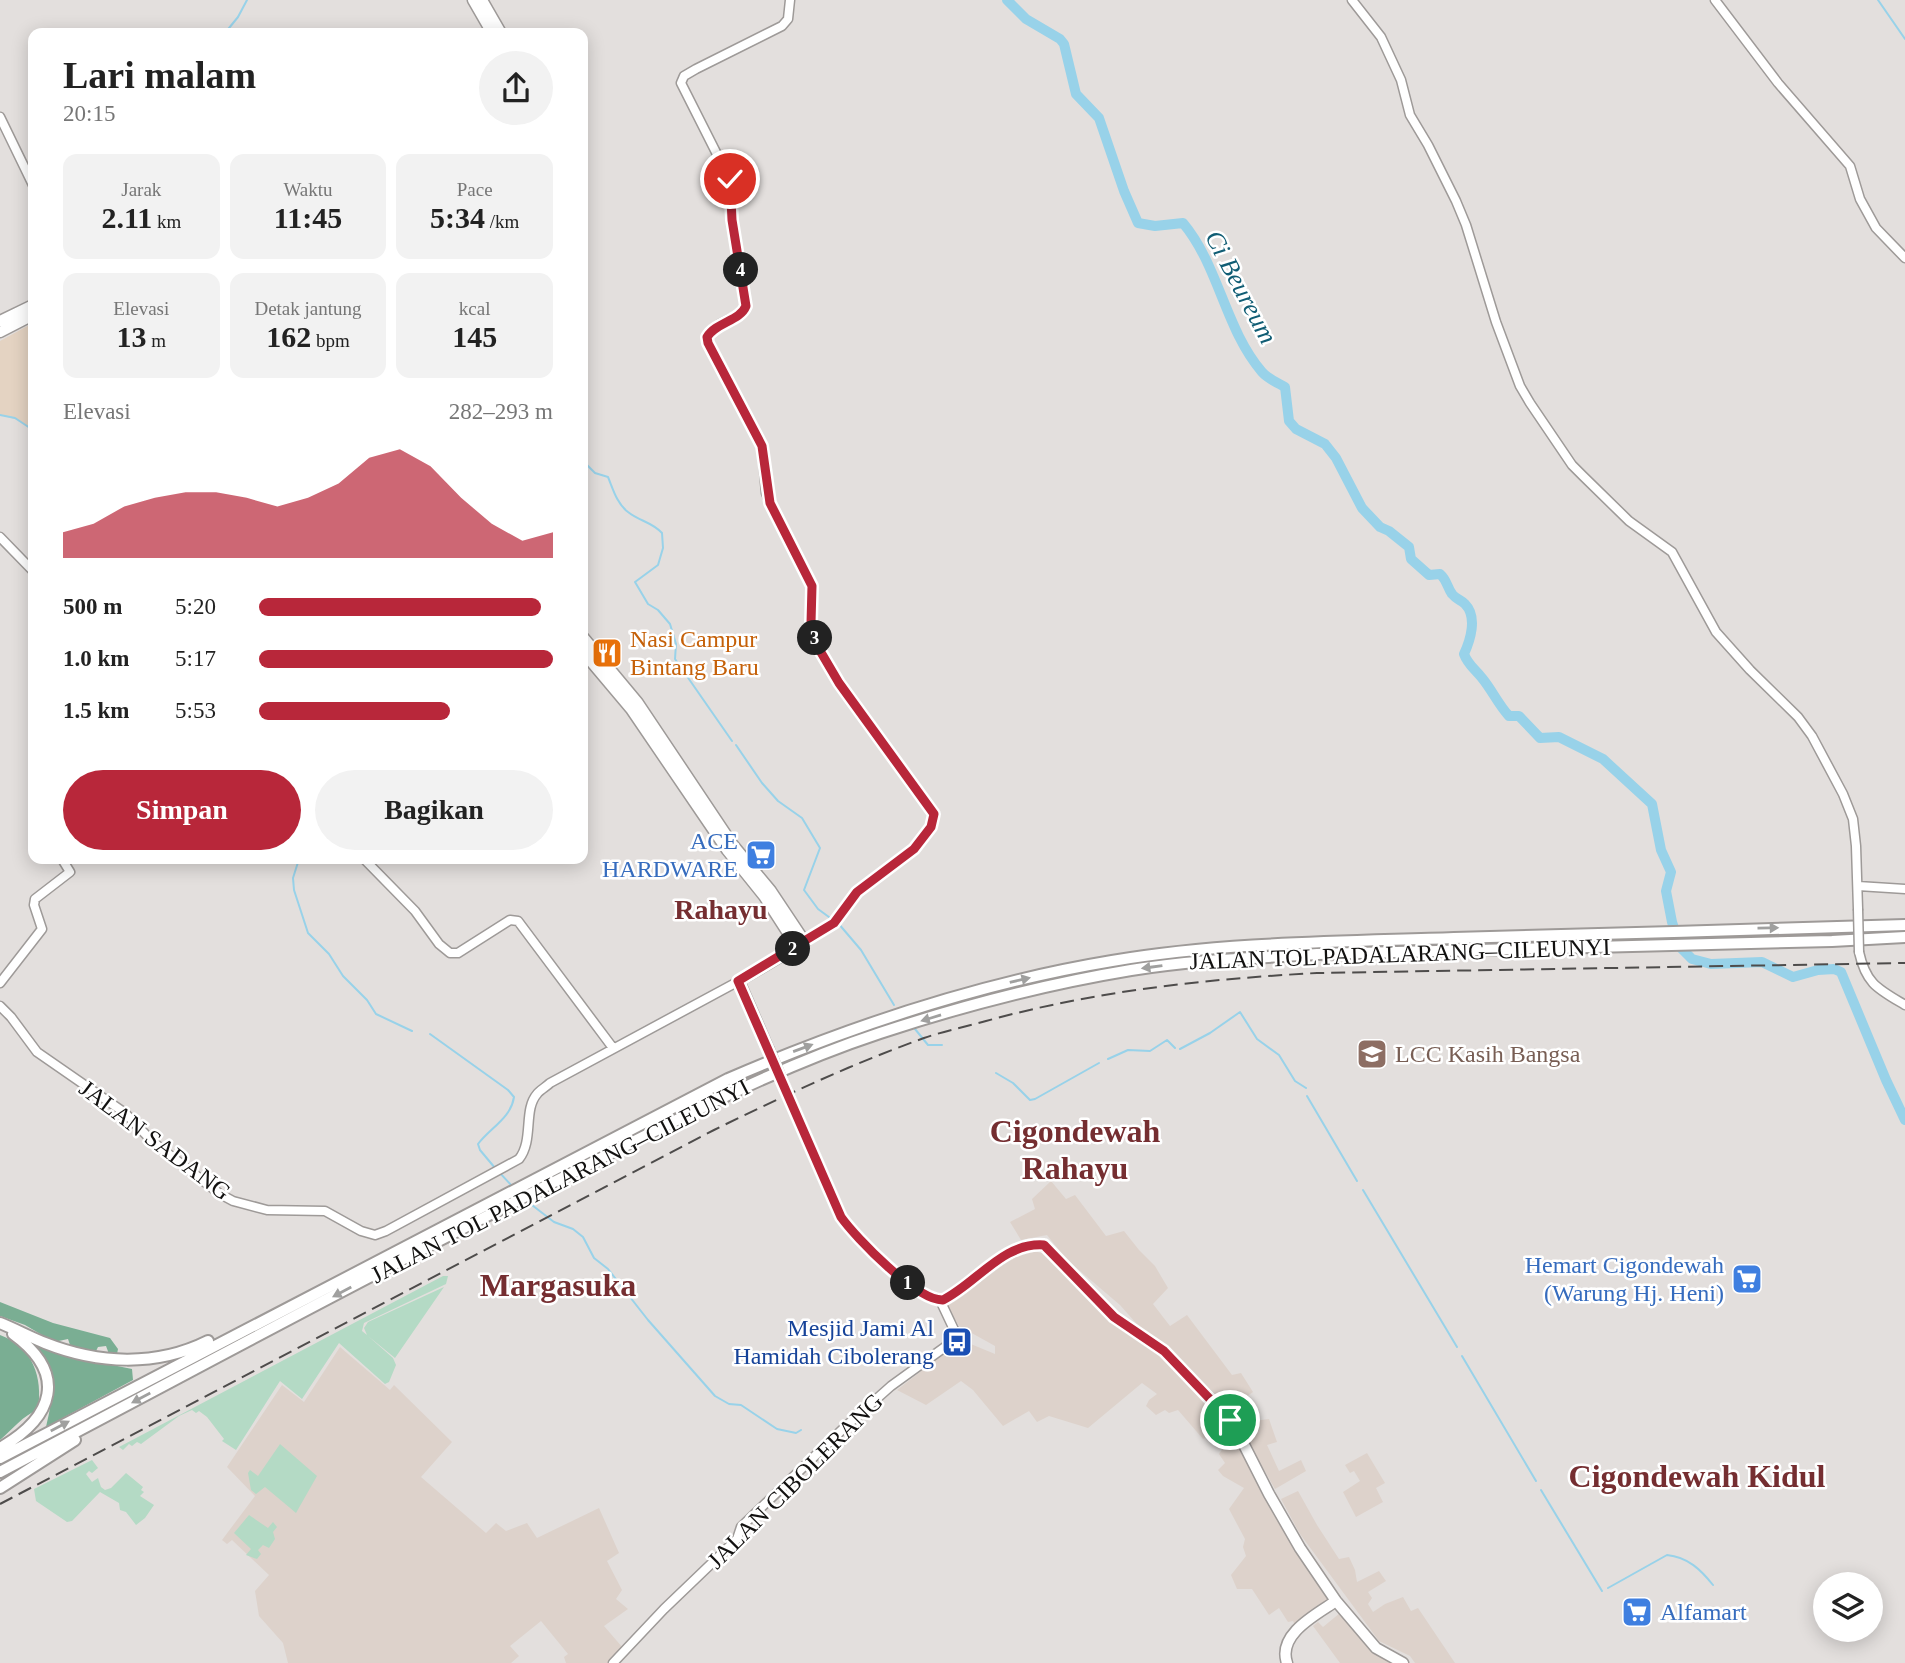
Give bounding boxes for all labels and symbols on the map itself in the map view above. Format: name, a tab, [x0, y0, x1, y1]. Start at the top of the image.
pin	[700, 149, 760, 209]
water label: Ci Beureum	[1199, 225, 1283, 349]
pin: 4	[724, 252, 758, 288]
pin: 3	[798, 620, 832, 656]
place label: Nasi Campur Bintang Baru	[630, 626, 759, 680]
restaurant icon: Nasi Campur Bintang Baru	[590, 636, 624, 670]
place label: ACE HARDWARE	[602, 828, 738, 882]
supermarket icon: ACE HARDWARE	[744, 838, 778, 872]
district label: Rahayu	[674, 894, 768, 925]
one-way arrow	[1757, 923, 1779, 934]
pin: 2	[776, 932, 810, 967]
street label: JALAN TOL PADALARANG–CILEUNYI	[1189, 934, 1611, 974]
one-way arrow	[1141, 962, 1163, 973]
one-way arrow	[1009, 974, 1031, 985]
one-way arrow	[920, 1013, 941, 1023]
school or university icon: LCC Kasih Bangsa	[1355, 1037, 1389, 1071]
place label: LCC Kasih Bangsa	[1395, 1041, 1581, 1067]
one-way arrow	[793, 1042, 814, 1053]
street label: JALAN TOL PADALARANG–CILEUNYI	[366, 1074, 754, 1288]
street label: JALAN SADANG	[74, 1075, 236, 1205]
district label: Cigondewah Rahayu	[990, 1113, 1161, 1186]
place label: Hemart Cigondewah (Warung Hj. Heni)	[1525, 1252, 1724, 1306]
supermarket icon: Hemart Cigondewah (Warung Hj. Heni)	[1730, 1262, 1764, 1296]
pin: 1	[890, 1266, 926, 1300]
district label: Margasuka	[480, 1267, 636, 1303]
one-way arrow	[332, 1286, 352, 1298]
place label: Mesjid Jami Al Hamidah Cibolerang	[733, 1315, 934, 1369]
bus stop icon: Mesjid Jami Al Hamidah Cibolerang	[940, 1325, 974, 1359]
street label: JALAN CIBOLERANG	[702, 1388, 888, 1574]
pin	[1200, 1390, 1260, 1450]
one-way arrow	[131, 1392, 150, 1404]
one-way arrow	[51, 1420, 70, 1432]
district label: Cigondewah Kidul	[1569, 1458, 1826, 1494]
supermarket icon: Alfamart	[1620, 1595, 1654, 1629]
place label: Alfamart	[1660, 1599, 1747, 1625]

